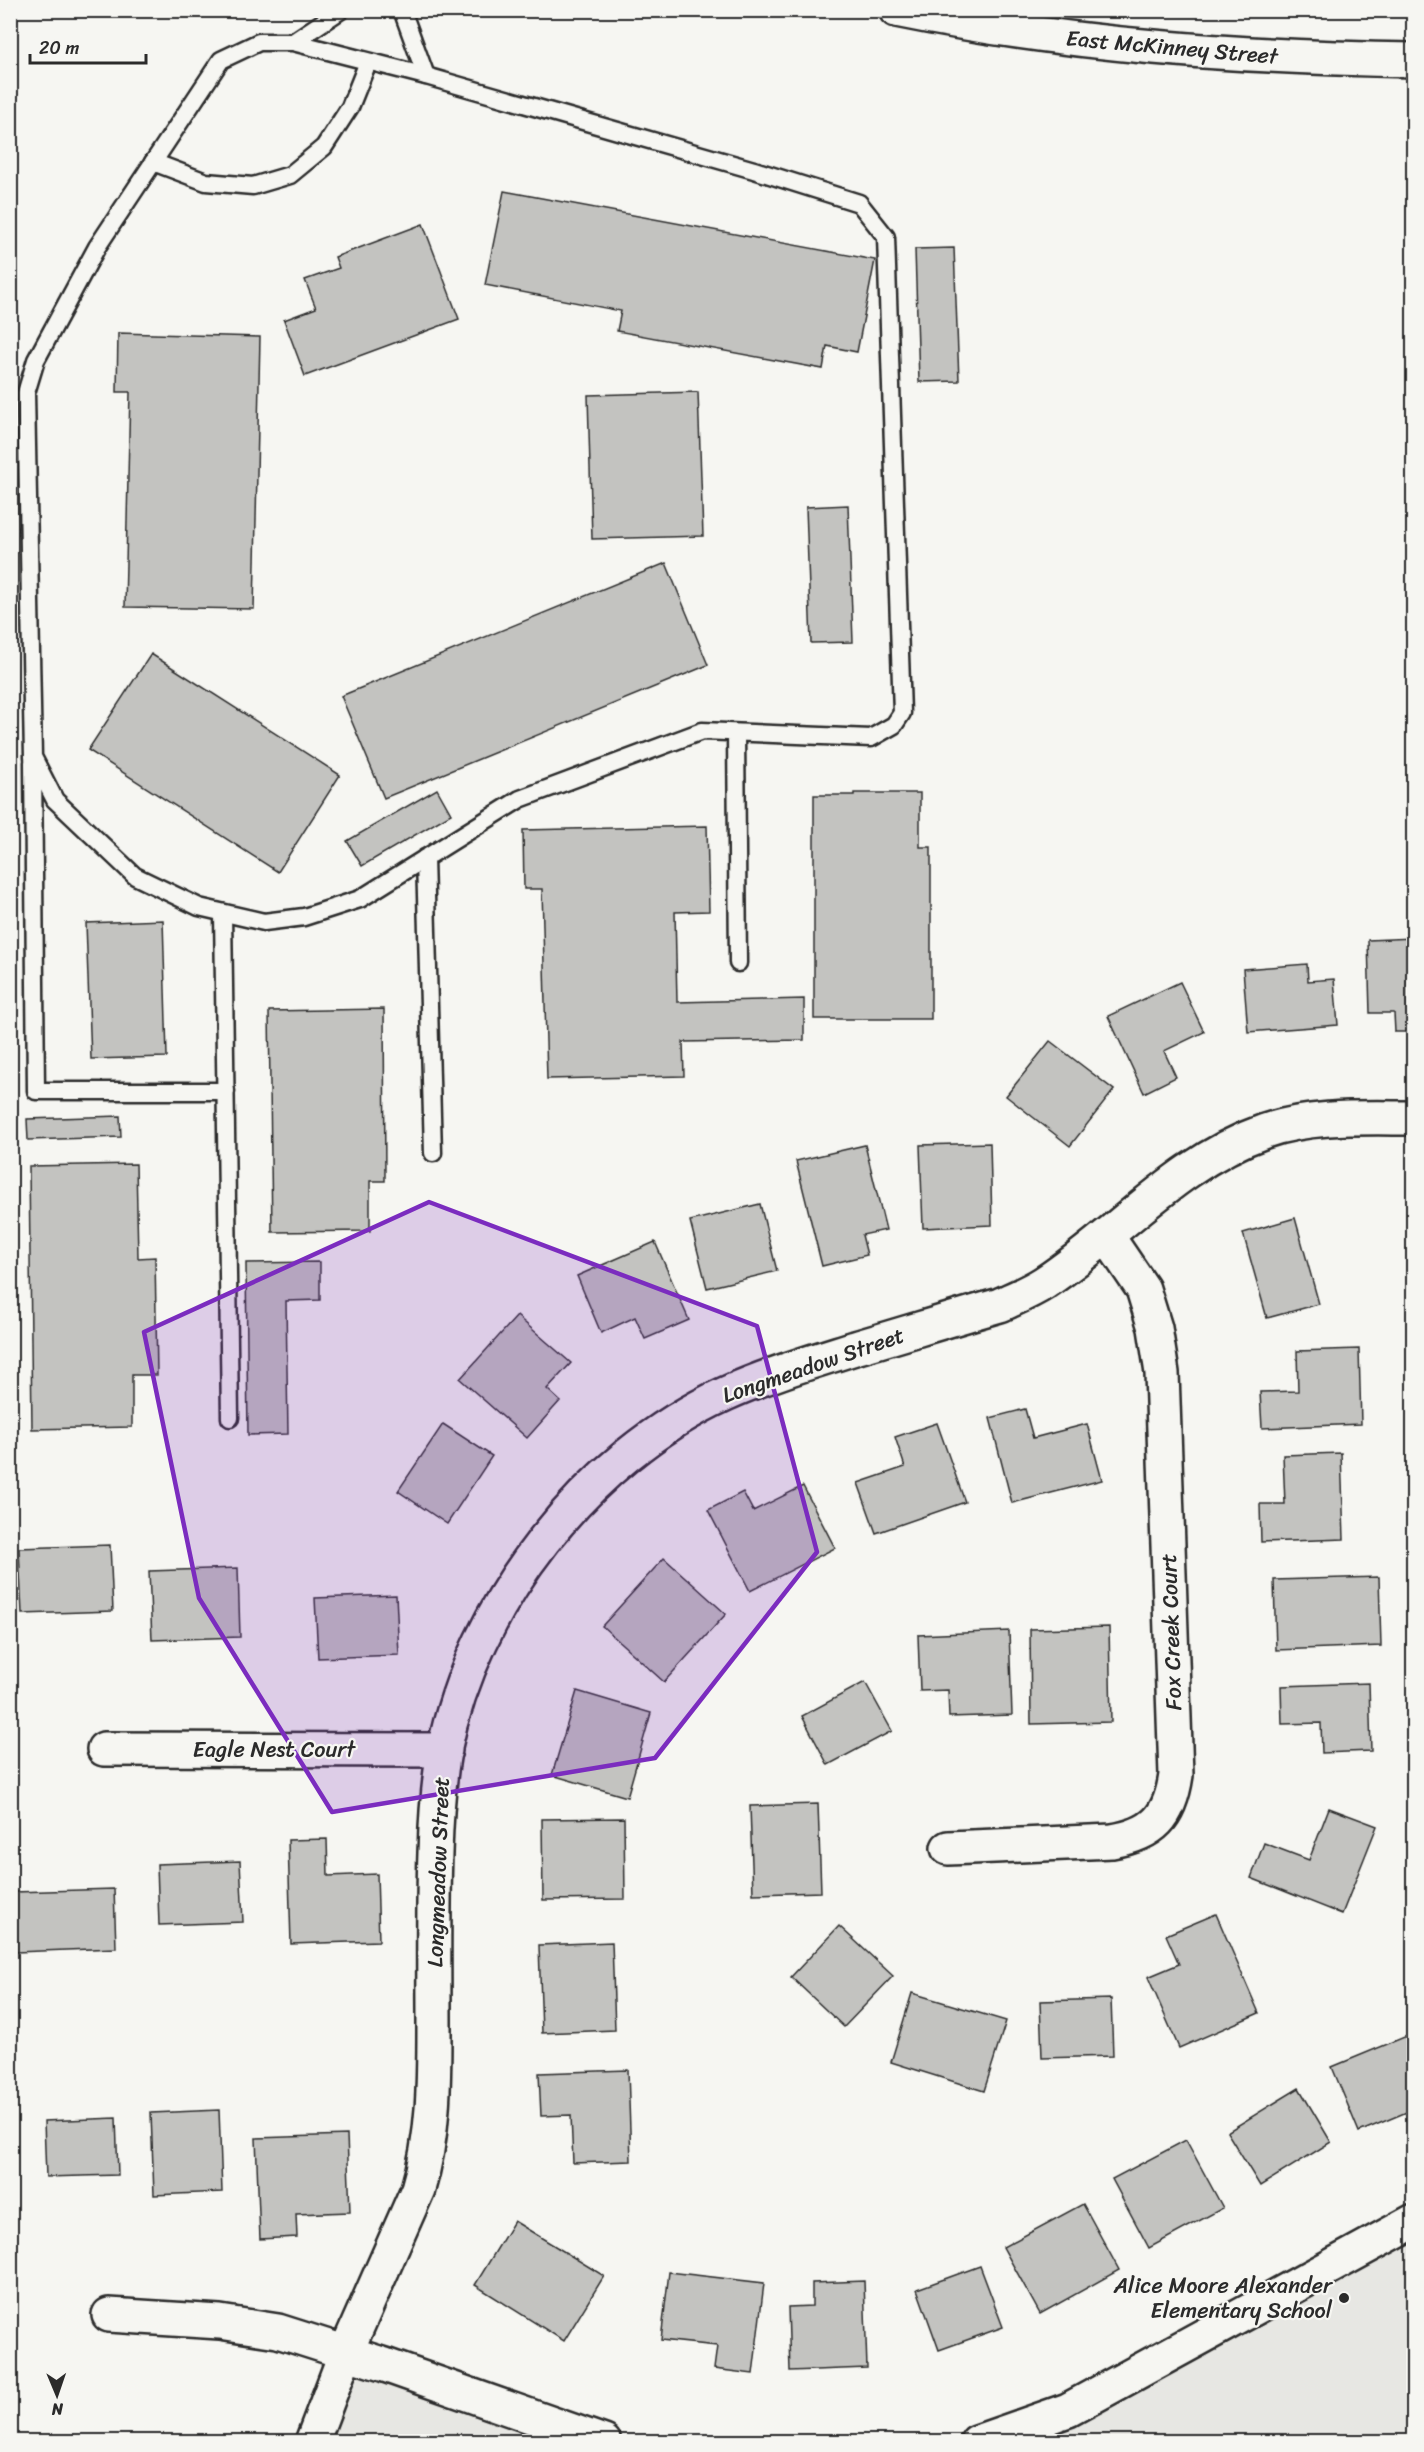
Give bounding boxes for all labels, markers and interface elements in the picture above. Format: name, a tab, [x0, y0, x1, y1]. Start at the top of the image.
street label: East McKinney Street	[1065, 18, 1281, 76]
scale bar	[30, 27, 146, 65]
text: 20 m	[39, 32, 79, 64]
street label: Longmeadow Street	[717, 1315, 910, 1414]
street label: Fox Creek Court	[1149, 1553, 1193, 1711]
street label: Eagle Nest Court	[193, 1730, 356, 1769]
street label: Longmeadow Street	[415, 1776, 461, 1968]
place label: Alice Moore Alexander Elementary School	[1113, 2266, 1334, 2330]
marker: Alice Moore Alexander Elementary School	[1337, 2291, 1351, 2305]
north arrow	[27, 2365, 87, 2425]
text: N	[51, 2395, 65, 2424]

